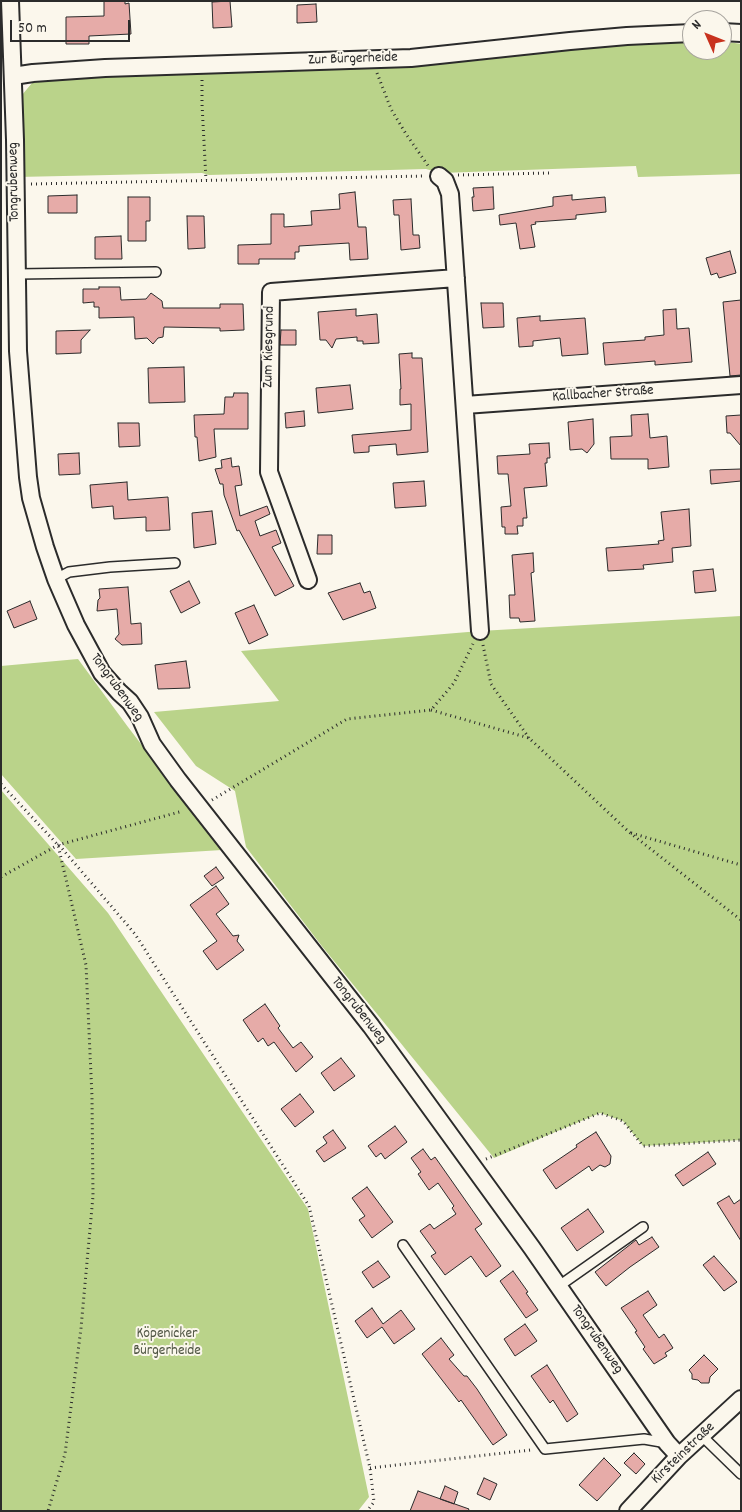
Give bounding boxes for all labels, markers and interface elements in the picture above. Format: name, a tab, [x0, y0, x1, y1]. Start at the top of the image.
scale bar	[12, 10, 132, 42]
north arrow	[682, 10, 732, 60]
text: N	[687, 16, 707, 35]
text: 50 m	[18, 18, 47, 40]
street label: Zur Bürgerheide	[308, 49, 398, 71]
street label: Tongrubenweg	[5, 142, 25, 222]
street label: Zum Kiesgrund	[260, 306, 280, 388]
street label: Kallbacher Straße	[552, 382, 654, 408]
street label: Tongrubenweg	[85, 650, 147, 726]
street label: Tongrubenweg	[326, 974, 390, 1048]
street label: Tongrubenweg	[566, 1302, 626, 1378]
park label: Köpenicker Bürgerheide	[133, 1326, 201, 1361]
street label: Kirsteinstraße	[648, 1419, 720, 1489]

